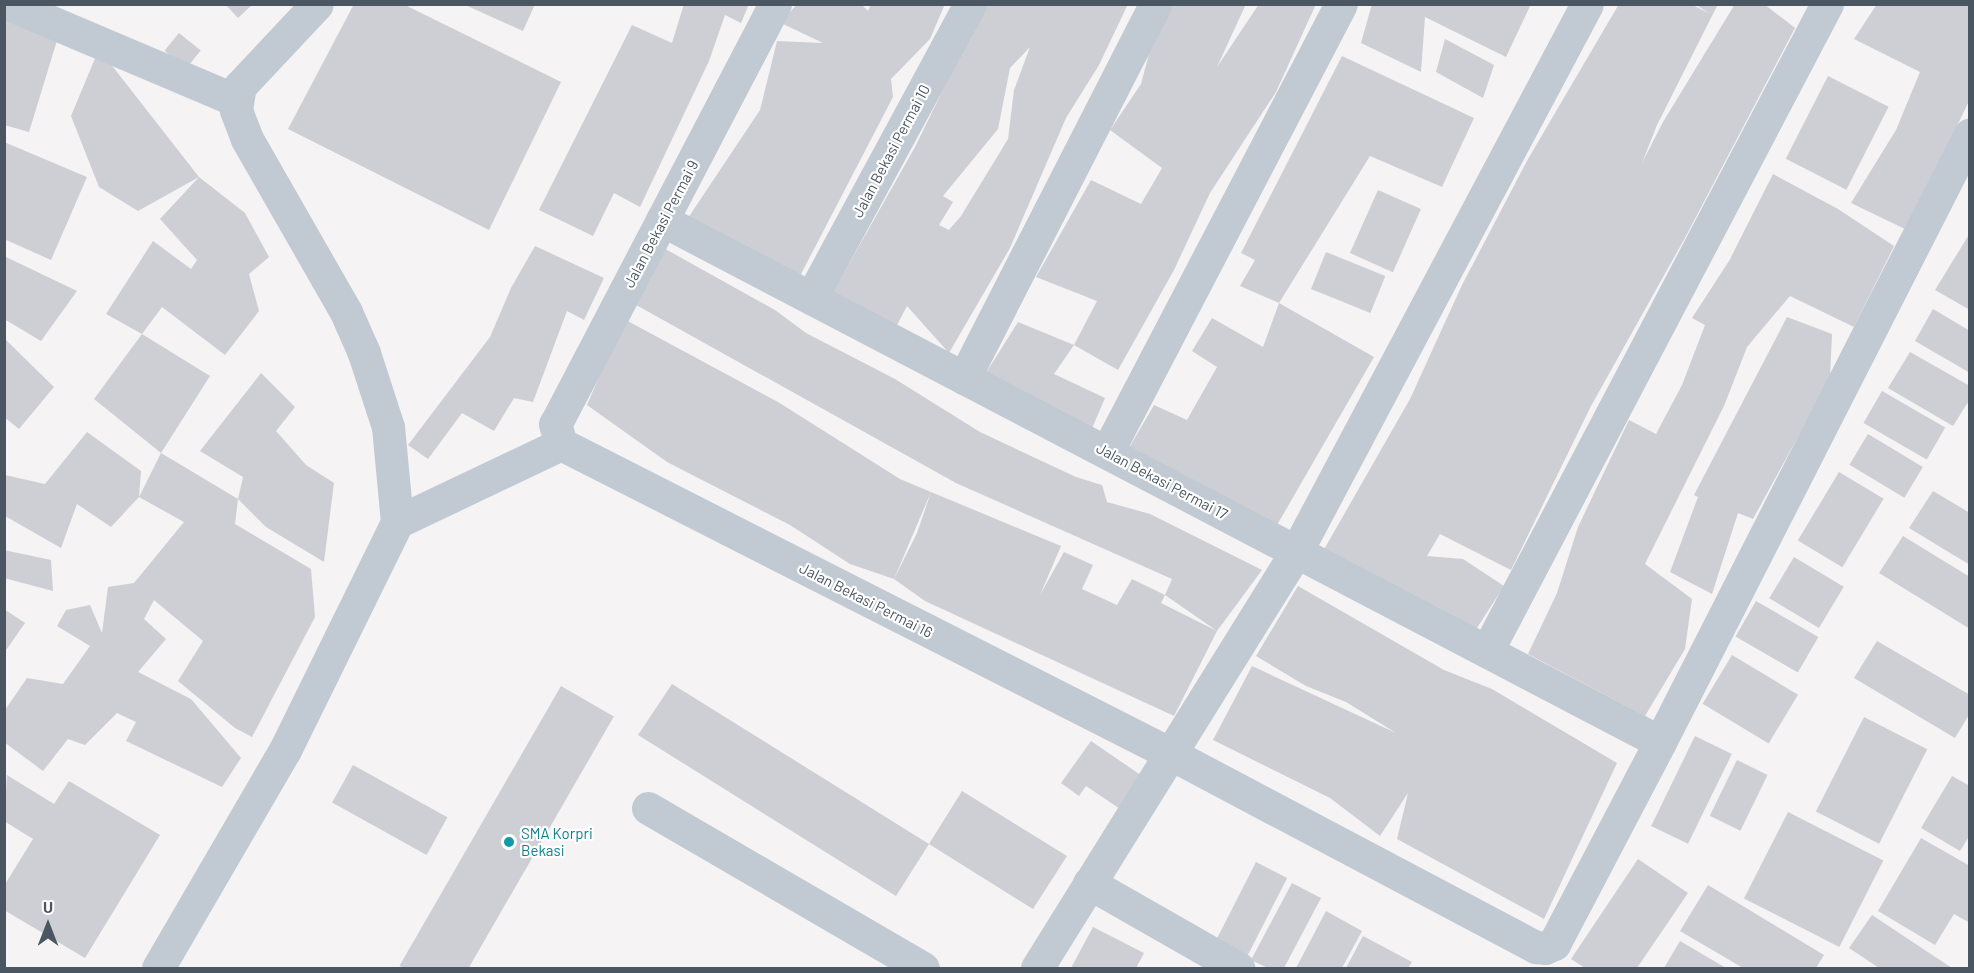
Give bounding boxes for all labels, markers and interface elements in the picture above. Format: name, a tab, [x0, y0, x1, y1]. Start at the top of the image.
street label: Jalan Bekasi Permai 10	[848, 82, 934, 220]
street label: Jalan Bekasi Permai 9	[620, 157, 702, 291]
street label: Jalan Bekasi Permai 17	[1093, 439, 1231, 523]
street label: Jalan Bekasi Permai 16	[796, 559, 936, 641]
place label: SMA Korpri Bekasi	[521, 824, 593, 859]
marker: SMA Korpri Bekasi	[502, 835, 516, 849]
north arrow	[18, 895, 78, 955]
text: U	[43, 897, 53, 916]

